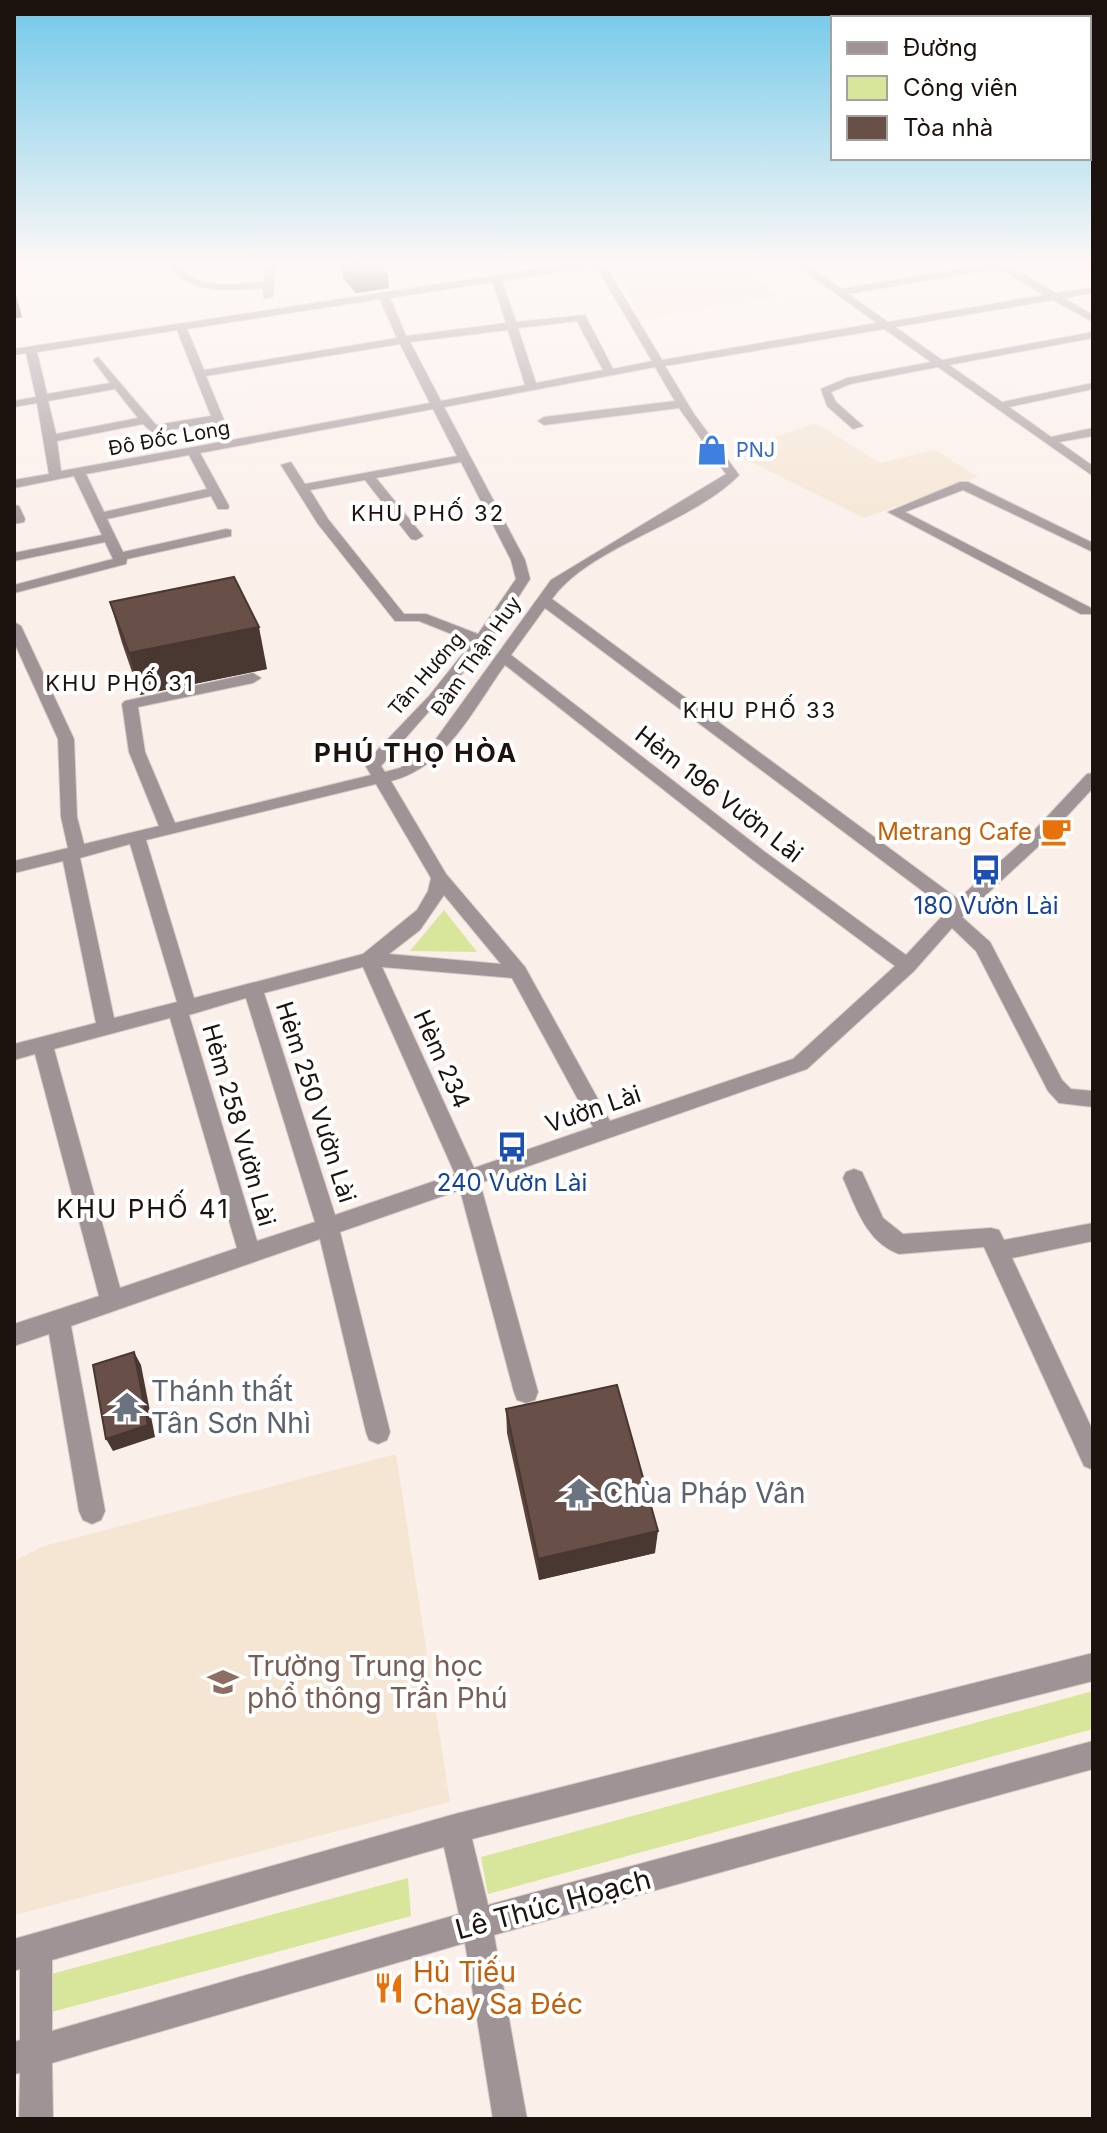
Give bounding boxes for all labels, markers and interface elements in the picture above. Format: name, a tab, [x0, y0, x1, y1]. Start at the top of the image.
legend	[831, 16, 1091, 160]
text: Đường	[903, 33, 978, 62]
text: Công viên	[903, 73, 1018, 102]
text: Tòa nhà	[903, 113, 993, 142]
street label: Đô Đốc Long	[106, 416, 232, 460]
shop icon: PNJ	[695, 433, 729, 467]
place label: PNJ	[736, 438, 775, 462]
district label: KHU PHỐ 32	[351, 497, 505, 526]
street label: Đàm Thận Huy	[426, 592, 526, 720]
street label: Tân Hương	[383, 627, 469, 721]
district label: KHU PHỐ 31	[45, 667, 195, 696]
district label: KHU PHỐ 33	[683, 694, 837, 723]
street label: Hẻm 196 Vườn Lài	[629, 720, 809, 868]
district label: PHÚ THỌ HÒA	[314, 737, 518, 768]
cafe icon: Metrang Cafe	[1039, 814, 1073, 848]
place label: Metrang Cafe	[877, 817, 1032, 846]
bus stop icon: 180 Vườn Lài	[969, 853, 1003, 887]
place label: 180 Vườn Lài	[913, 891, 1059, 920]
street label: Hẻm 250 Vườn Lài	[270, 998, 362, 1206]
street label: Hèm 234	[407, 1005, 477, 1113]
street label: Hẻm 258 Vườn Lài	[196, 1020, 282, 1230]
street label: Vườn Lài	[542, 1079, 644, 1139]
bus stop icon: 240 Vườn Lài	[495, 1130, 529, 1164]
place label: 240 Vườn Lài	[437, 1168, 587, 1197]
district label: KHU PHỐ 41	[56, 1189, 230, 1224]
place label: Thánh thất Tân Sơn Nhì	[151, 1374, 311, 1440]
temple icon: Thánh thất Tân Sơn Nhì	[110, 1390, 144, 1424]
temple icon: Chùa Pháp Vân	[562, 1476, 596, 1510]
place label: Chùa Pháp Vân	[603, 1476, 806, 1510]
place label: Trường Trung học phổ thông Trần Phú	[247, 1649, 508, 1715]
school or university icon: Trường Trung học phổ thông Trần Phú	[206, 1665, 240, 1699]
street label: Lê Thúc Hoạch	[451, 1862, 655, 1946]
place label: Hủ Tiếu Chay Sa Đéc	[413, 1955, 583, 2021]
restaurant icon: Hủ Tiếu Chay Sa Đéc	[372, 1971, 406, 2005]

